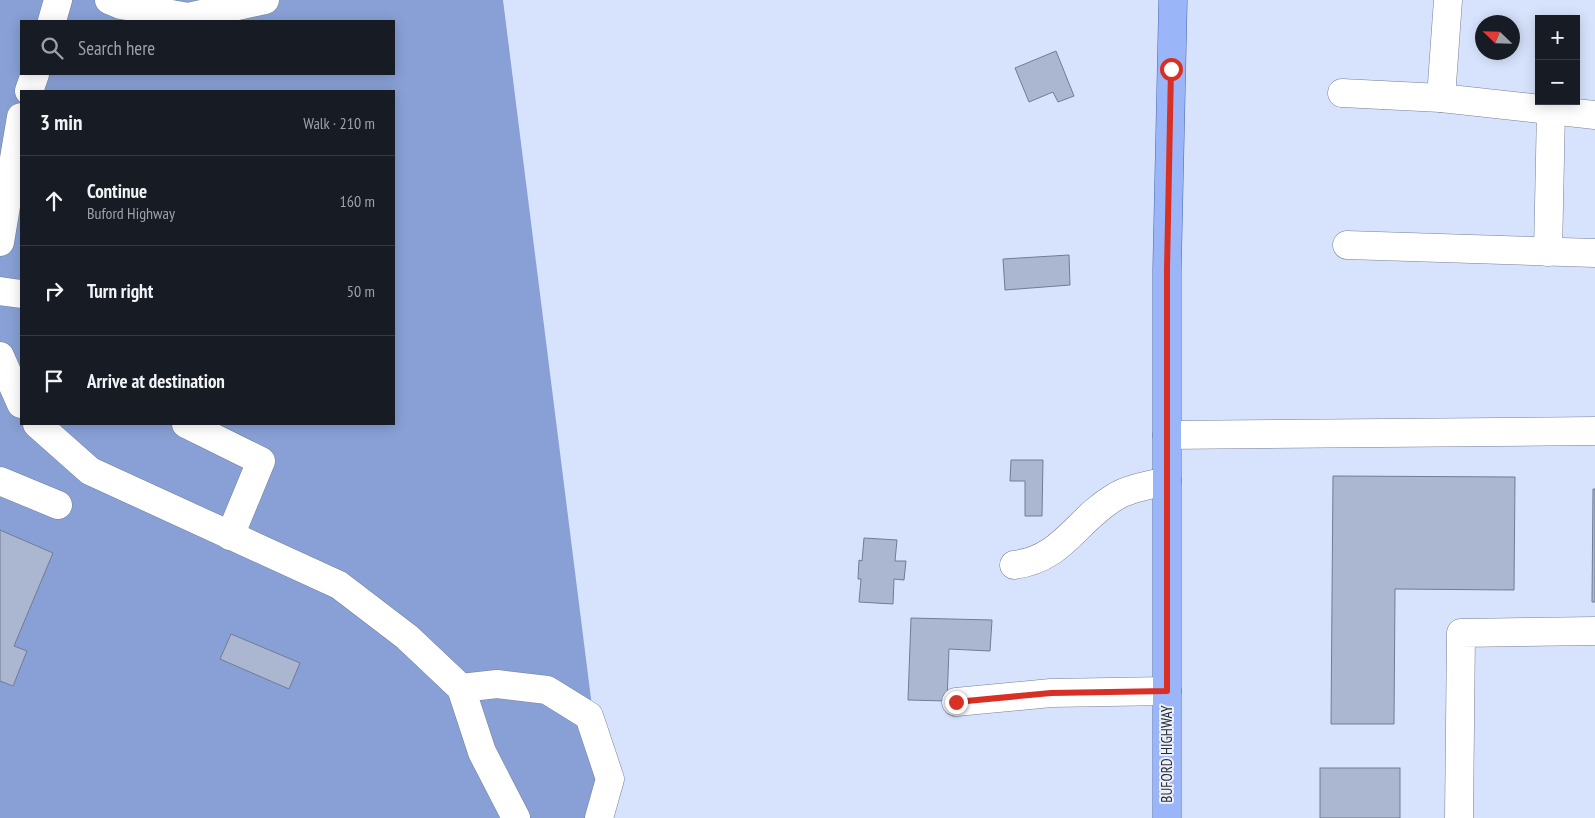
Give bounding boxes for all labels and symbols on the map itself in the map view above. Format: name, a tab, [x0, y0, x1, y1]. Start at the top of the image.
north arrow	[1475, 15, 1520, 60]
route start	[1160, 58, 1183, 81]
route end	[945, 691, 968, 714]
street label: BUFORD HIGHWAY	[1157, 705, 1176, 803]

